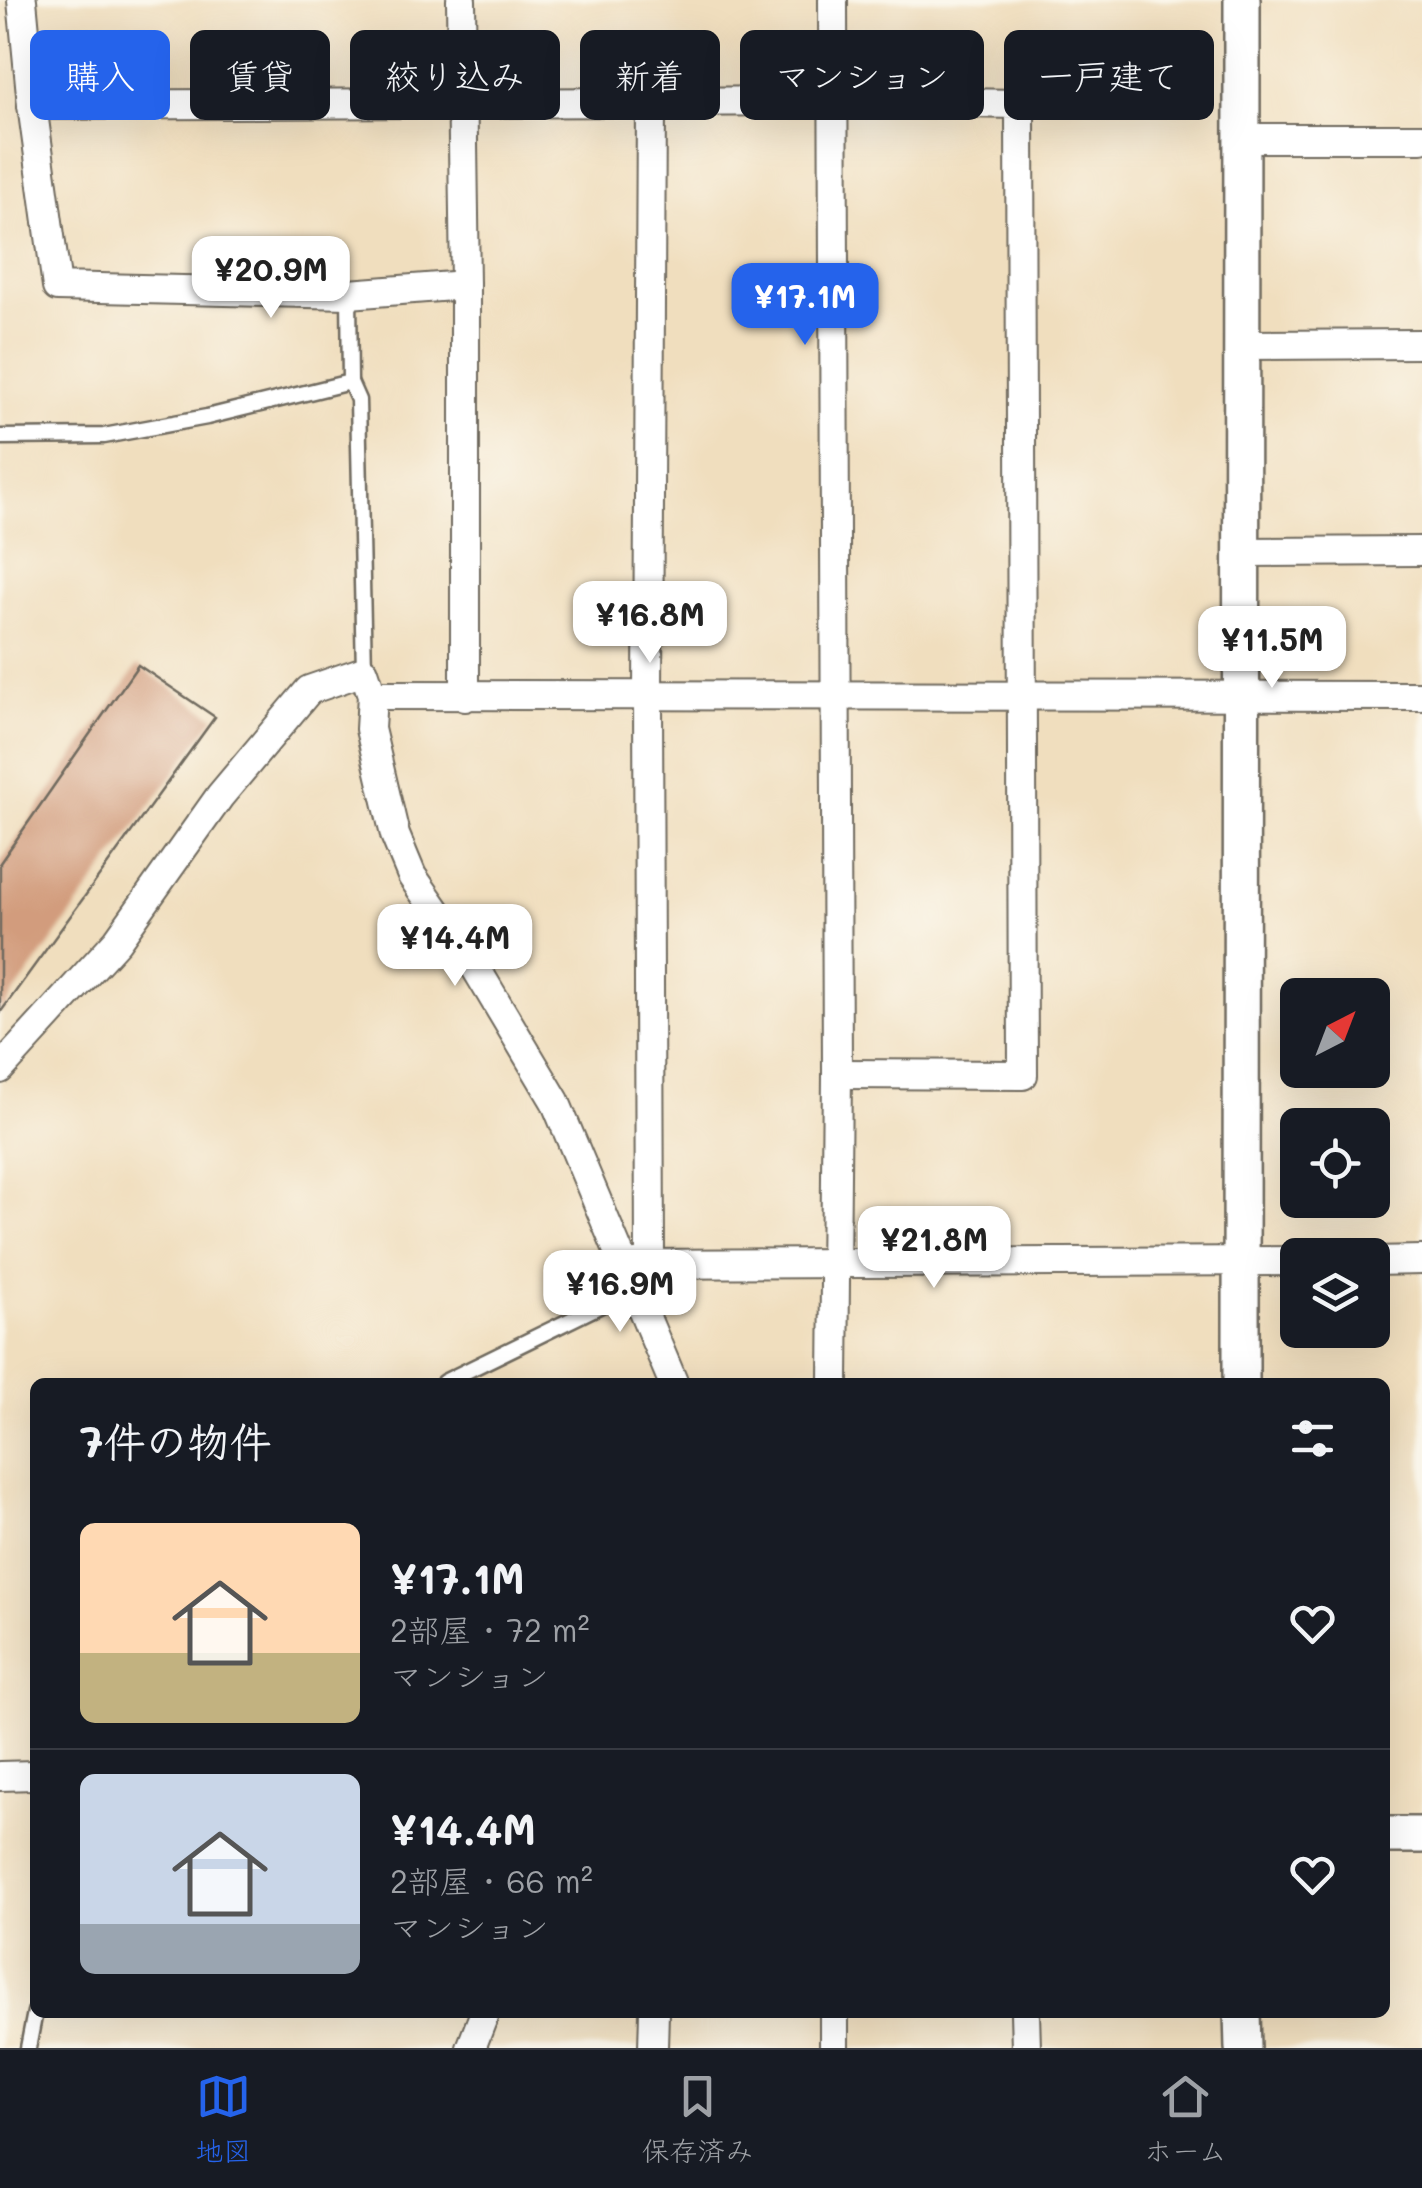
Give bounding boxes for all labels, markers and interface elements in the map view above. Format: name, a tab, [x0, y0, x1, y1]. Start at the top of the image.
chip: 購入	[30, 30, 170, 120]
chip: 賃貸	[190, 30, 330, 120]
chip: 絞り込み	[350, 30, 560, 120]
chip: 新着	[580, 30, 720, 120]
chip: マンション	[740, 30, 984, 120]
chip: 一戸建て	[1004, 30, 1214, 120]
pin: ¥20.9M	[190, 236, 352, 321]
text: ¥20.9M	[214, 247, 328, 289]
pin: ¥17.1M	[724, 263, 886, 348]
text: ¥17.1M	[754, 274, 856, 316]
pin: ¥16.8M	[569, 581, 731, 666]
text: ¥16.8M	[595, 592, 705, 634]
pin: ¥11.5M	[1191, 606, 1353, 691]
text: ¥11.5M	[1220, 617, 1324, 659]
pin: ¥14.4M	[374, 904, 536, 989]
text: ¥14.4M	[399, 915, 511, 957]
north arrow	[1280, 978, 1390, 1088]
map controls	[1280, 978, 1390, 1348]
button: locate	[1280, 1108, 1390, 1218]
pin: ¥21.8M	[853, 1206, 1015, 1291]
text: ¥21.8M	[880, 1217, 988, 1259]
button: layers	[1280, 1238, 1390, 1348]
pin: ¥16.9M	[539, 1250, 701, 1335]
text: ¥16.9M	[565, 1261, 675, 1303]
icon: filters	[1285, 1411, 1340, 1466]
text: 7件の物件	[80, 1413, 271, 1468]
text: ¥17.1M	[390, 1550, 525, 1605]
icon: home	[160, 1563, 280, 1683]
icon: heart	[1285, 1596, 1340, 1651]
text: 2部屋 · 72 m²	[390, 1608, 590, 1650]
text: マンション	[390, 1654, 549, 1696]
text: ¥14.4M	[390, 1801, 536, 1856]
icon: home	[160, 1814, 280, 1934]
icon: heart	[1285, 1847, 1340, 1902]
text: 2部屋 · 66 m²	[390, 1859, 593, 1901]
text: マンション	[390, 1905, 549, 1947]
tab: 地図	[195, 2069, 251, 2169]
tab: 保存済み	[642, 2069, 754, 2169]
tab: ホーム	[1144, 2069, 1227, 2169]

